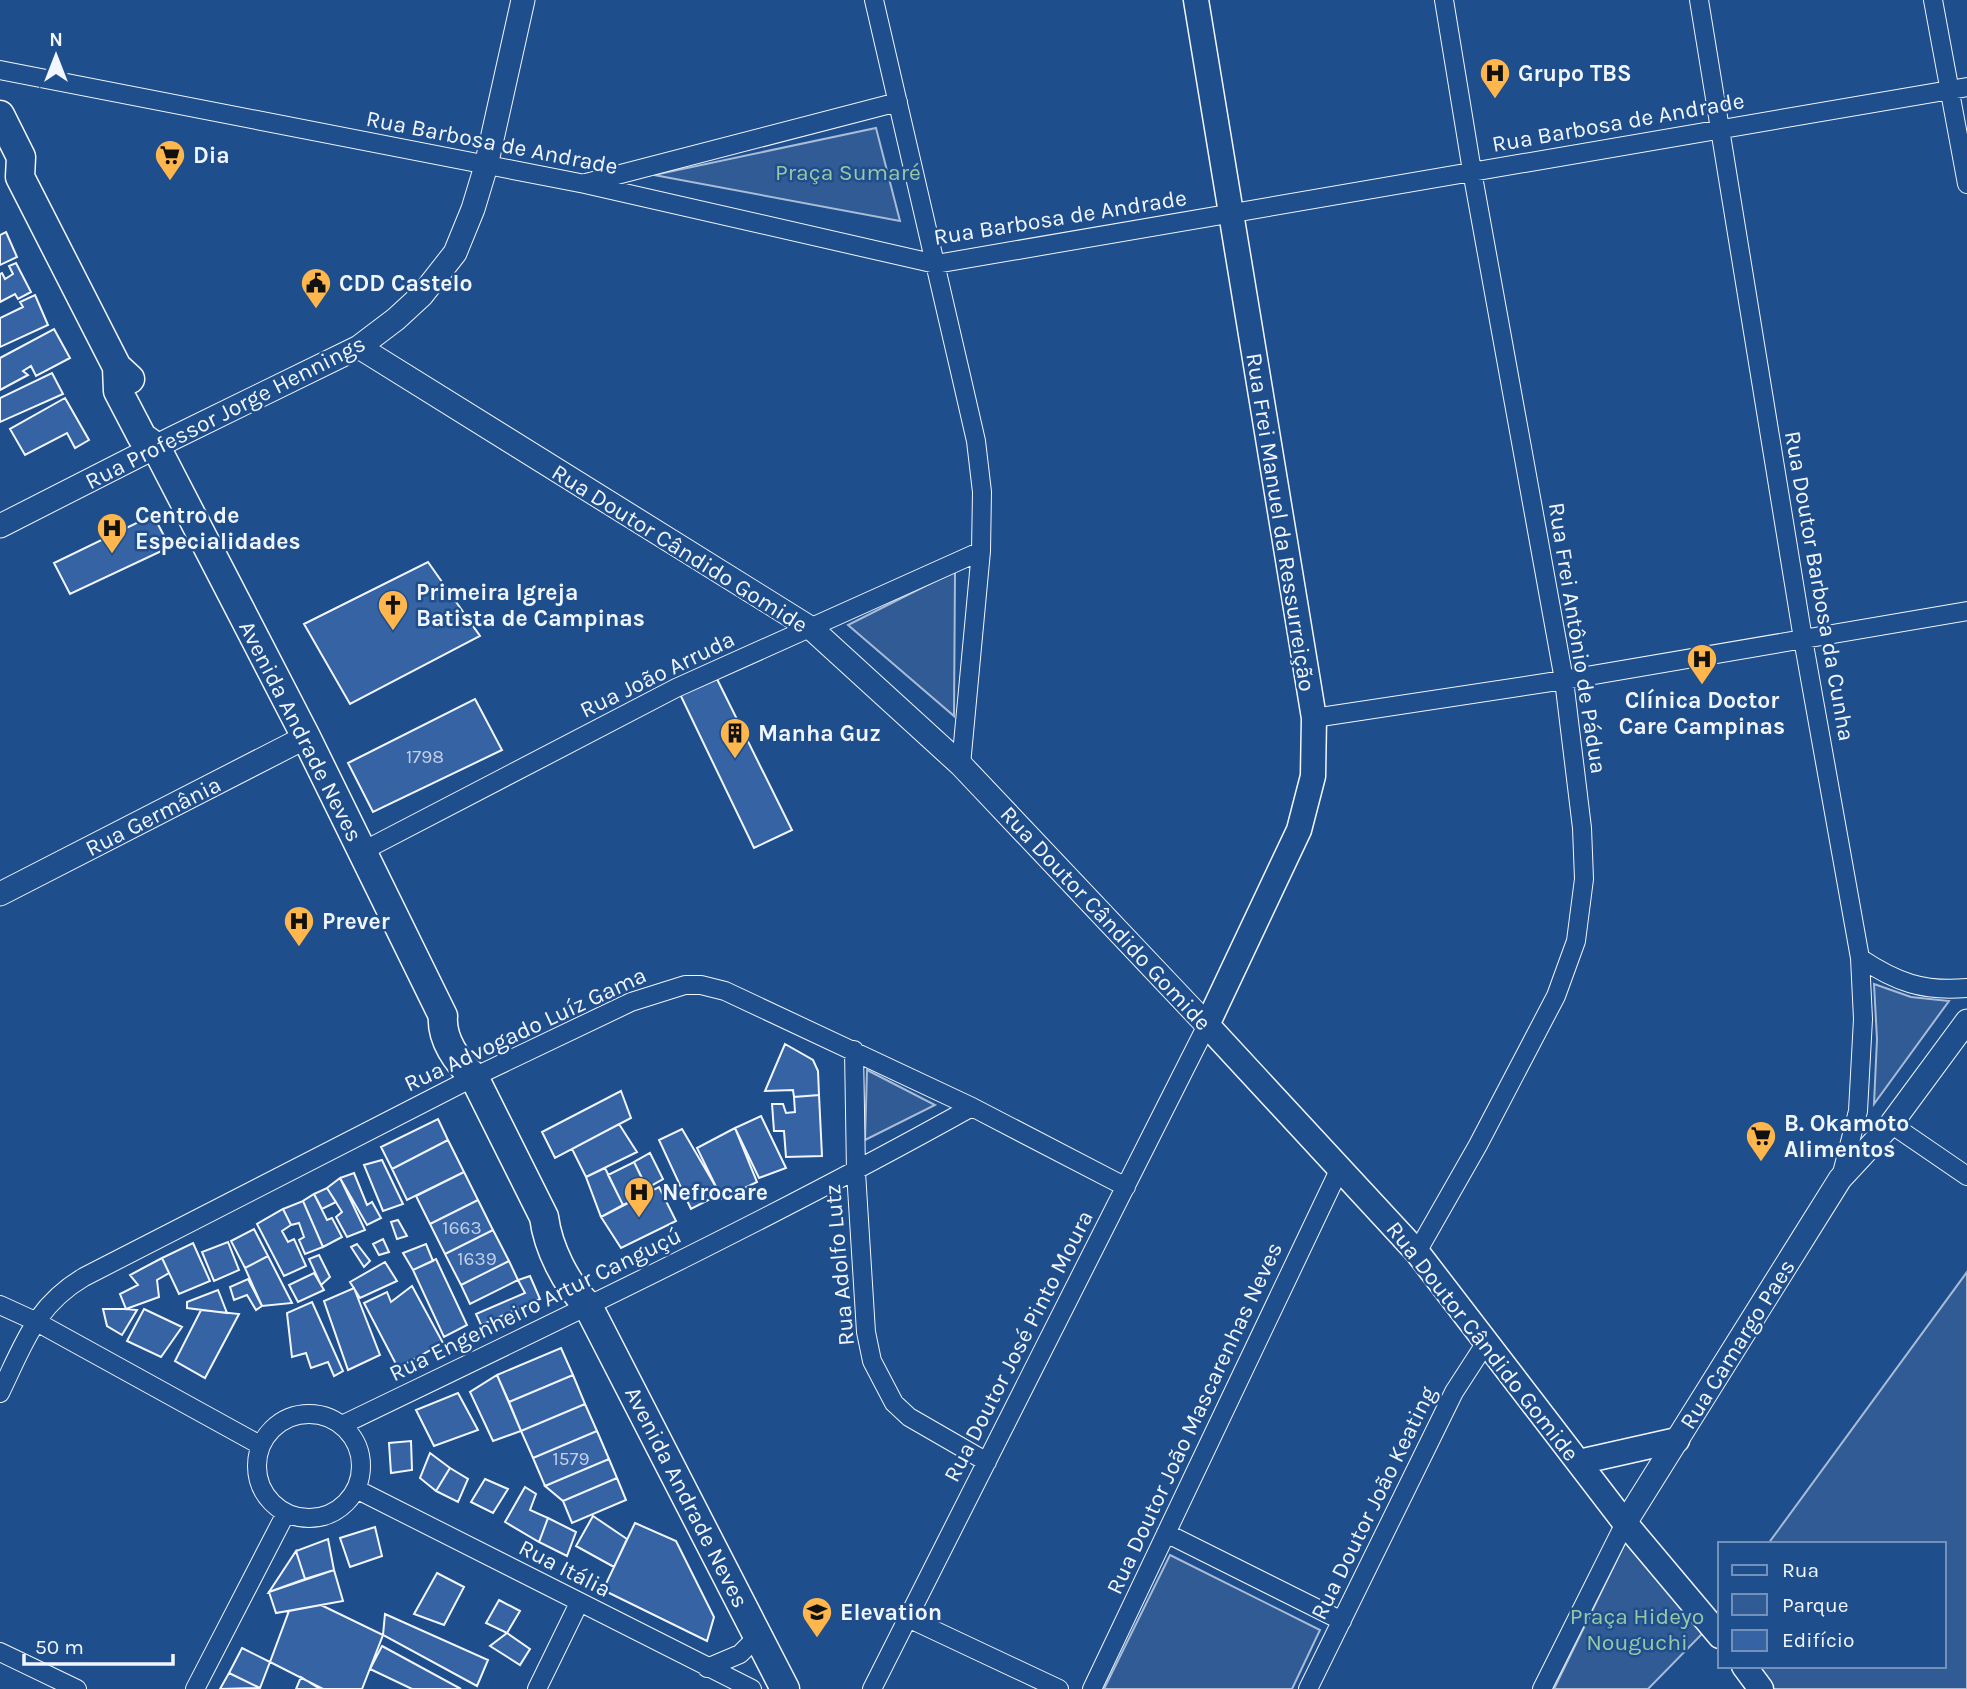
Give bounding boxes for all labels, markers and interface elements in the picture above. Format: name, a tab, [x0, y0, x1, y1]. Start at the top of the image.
north arrow	[21, 21, 91, 91]
text: N	[49, 29, 63, 51]
hospital icon: Grupo TBS	[1478, 56, 1512, 100]
place label: Grupo TBS	[1518, 60, 1632, 87]
street label: Rua Barbosa de Andrade	[1490, 87, 1746, 158]
street label: Rua Barbosa de Andrade	[364, 105, 620, 180]
supermarket icon: Dia	[153, 138, 187, 182]
place label: Dia	[193, 142, 230, 169]
park label: Praça Sumaré	[775, 159, 921, 186]
street label: Rua Barbosa de Andrade	[932, 184, 1189, 251]
public building icon: CDD Castelo	[299, 266, 333, 310]
place label: CDD Castelo	[339, 270, 472, 297]
street label: Rua Professor Jorge Hennings	[81, 330, 370, 495]
street label: Rua Frei Manuel da Ressurreição	[1240, 351, 1321, 693]
street label: Rua Doutor Barbosa da Cunha	[1779, 429, 1860, 743]
street label: Rua Doutor Cândido Gomide	[547, 458, 813, 639]
street label: Rua Frei Antônio de Pádua	[1543, 501, 1612, 776]
place label: Centro de Especialidades	[135, 502, 301, 555]
hospital icon: Centro de Especialidades	[95, 511, 129, 555]
place label: Primeira Igreja Batista de Campinas	[416, 579, 645, 632]
church icon: Primeira Igreja Batista de Campinas	[376, 588, 410, 632]
street label: Avenida Andrade Neves	[233, 616, 368, 846]
street label: Rua João Arruda	[575, 625, 739, 724]
hospital icon: Clínica Doctor Care Campinas	[1685, 642, 1719, 686]
place label: Clínica Doctor Care Campinas	[1619, 687, 1785, 740]
building icon: Manha Guz	[718, 716, 752, 760]
place label: Manha Guz	[758, 720, 881, 747]
house number: 1798	[406, 746, 444, 768]
street label: Rua Germânia	[81, 771, 226, 862]
street label: Rua Doutor Cândido Gomide	[995, 801, 1217, 1036]
hospital icon: Prever	[282, 904, 316, 948]
place label: Prever	[322, 908, 390, 935]
street label: Rua Advogado Luíz Gama	[400, 961, 651, 1097]
place label: B. Okamoto Alimentos	[1784, 1110, 1909, 1163]
supermarket icon: B. Okamoto Alimentos	[1744, 1119, 1778, 1163]
hospital icon: Nefrocare	[622, 1175, 656, 1219]
place label: Nefrocare	[662, 1179, 768, 1206]
street label: Rua Adolfo Lutz	[819, 1183, 860, 1347]
street label: Rua Doutor José Pinto Moura	[938, 1206, 1099, 1487]
street label: Rua Doutor Cândido Gomide	[1381, 1216, 1585, 1467]
house number: 1663	[442, 1217, 482, 1239]
street label: Rua Engenheiro Artur Canguçú	[385, 1222, 686, 1387]
street label: Rua Doutor João Mascarenhas Neves	[1101, 1238, 1288, 1598]
house number: 1639	[457, 1248, 497, 1270]
street label: Rua Camargo Paes	[1674, 1254, 1801, 1434]
street label: Avenida Andrade Neves	[619, 1382, 754, 1612]
street label: Rua Doutor João Keating	[1305, 1382, 1442, 1624]
house number: 1579	[553, 1448, 589, 1470]
street label: Rua Itália	[514, 1534, 615, 1603]
legend	[1718, 1542, 1946, 1668]
text: Rua	[1782, 1558, 1819, 1582]
text: Parque	[1782, 1593, 1849, 1617]
school or university icon: Elevation	[800, 1595, 834, 1639]
place label: Elevation	[840, 1599, 942, 1626]
park label: Praça Hideyo Nouguchi	[1570, 1603, 1704, 1656]
scale bar	[24, 1622, 173, 1666]
text: Edifício	[1782, 1628, 1855, 1652]
text: 50 m	[35, 1635, 84, 1659]

